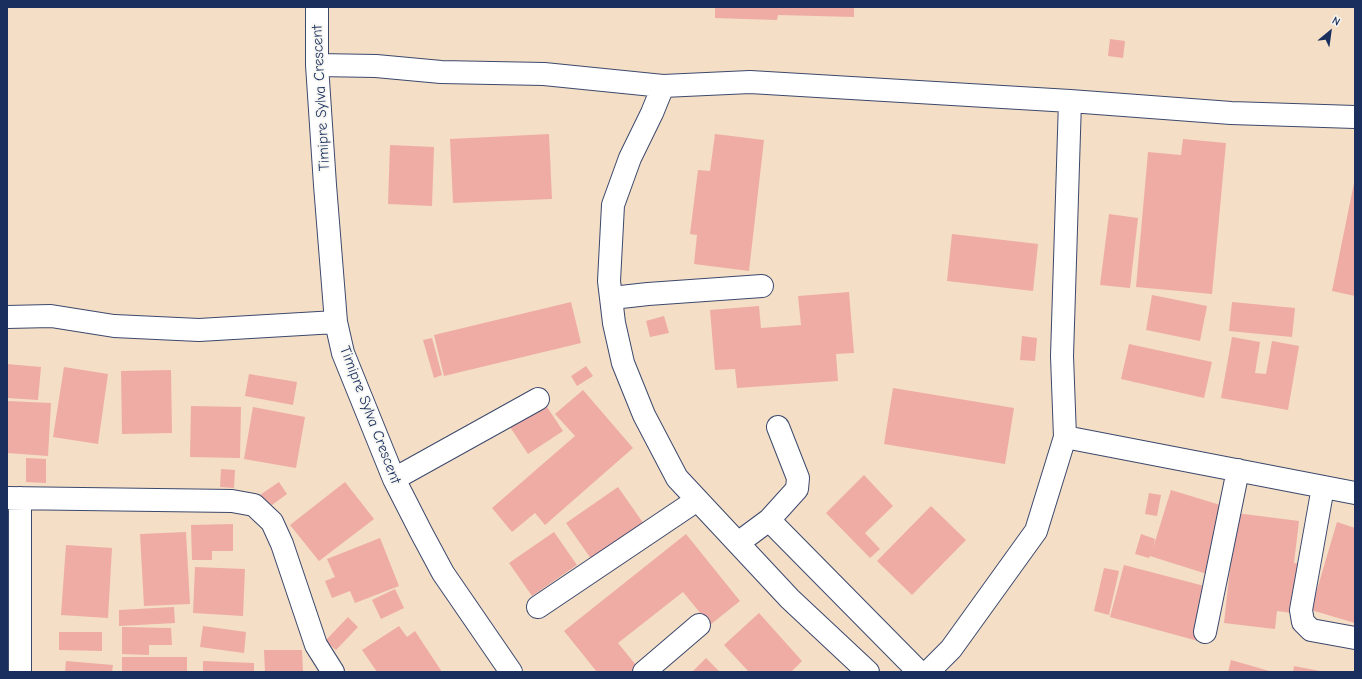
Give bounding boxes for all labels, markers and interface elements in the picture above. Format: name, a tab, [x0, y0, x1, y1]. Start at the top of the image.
north arrow	[1310, 12, 1350, 52]
text: N	[1330, 14, 1342, 28]
street label: Timipre Sylva Crescent	[308, 25, 334, 171]
street label: Timipre Sylva Crescent	[335, 344, 405, 486]

